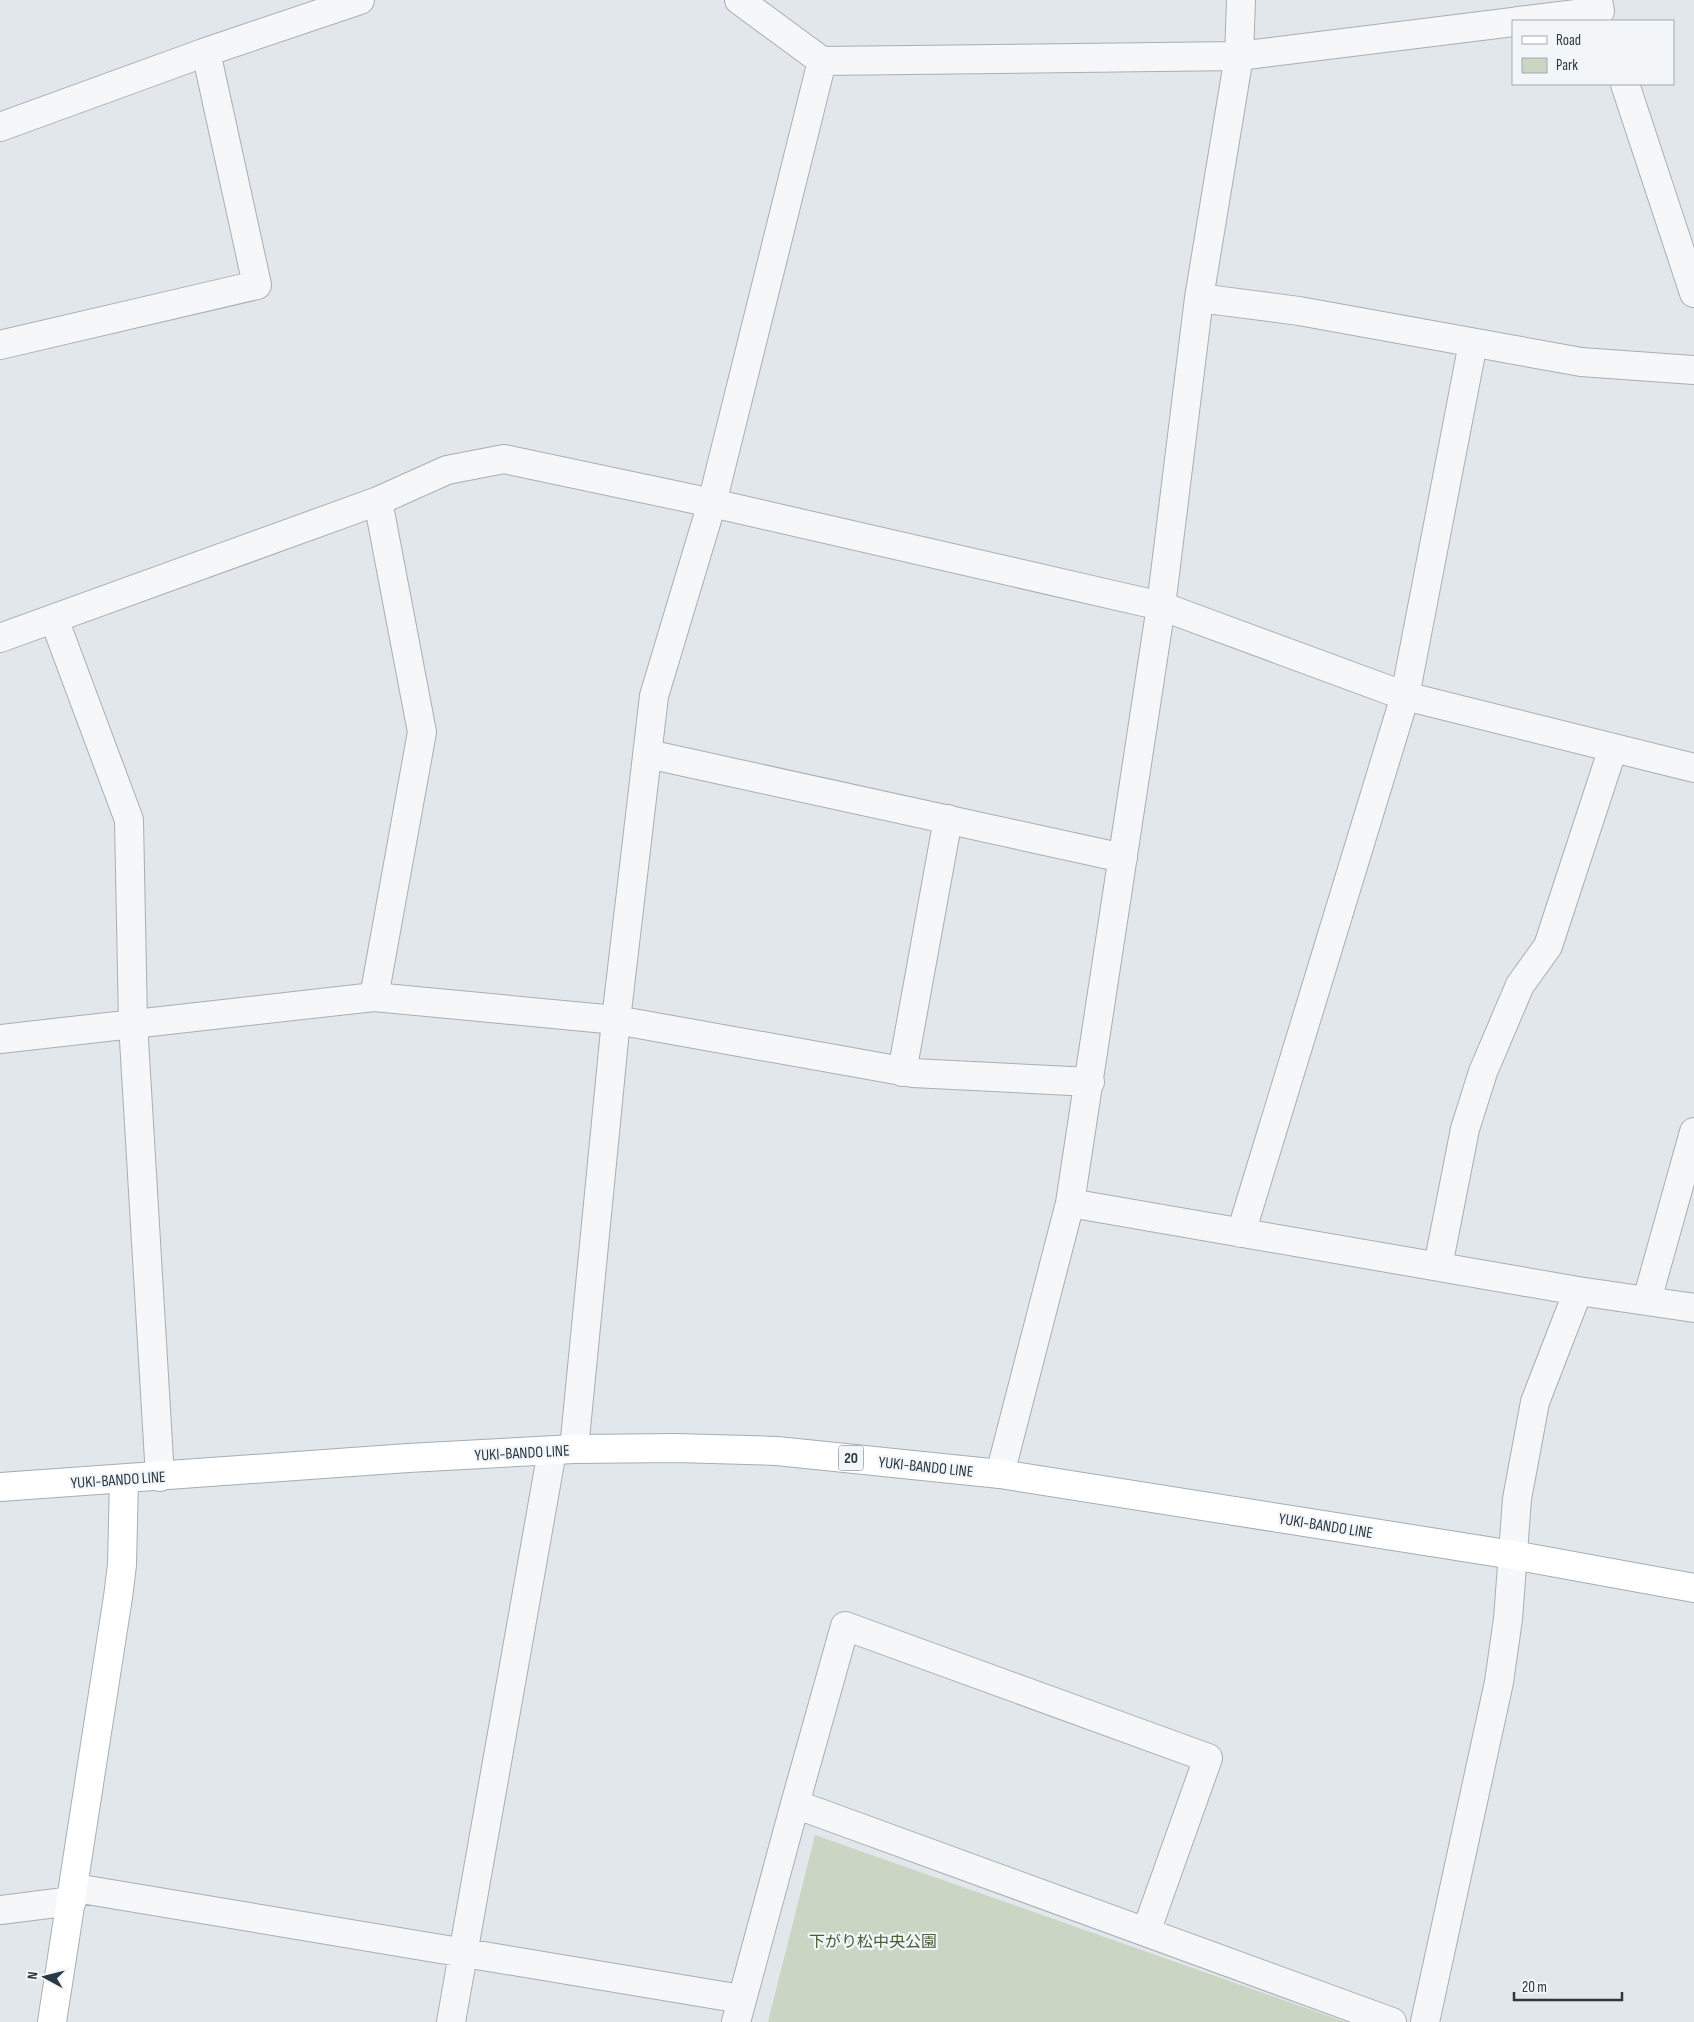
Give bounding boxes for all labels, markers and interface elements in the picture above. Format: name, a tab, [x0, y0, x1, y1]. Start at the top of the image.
legend	[1512, 20, 1674, 85]
text: Road	[1556, 31, 1581, 50]
text: Park	[1556, 56, 1578, 75]
street label: YUKI-BANDO LINE	[474, 1442, 570, 1465]
road number: 20	[838, 1446, 864, 1470]
street label: YUKI-BANDO LINE	[878, 1453, 974, 1482]
street label: YUKI-BANDO LINE	[70, 1468, 166, 1493]
street label: YUKI-BANDO LINE	[1277, 1510, 1374, 1543]
park label: 下がり松中央公園	[809, 1933, 937, 1952]
north arrow	[20, 1952, 70, 2002]
scale bar	[1514, 1970, 1622, 2002]
text: N	[24, 1971, 41, 1980]
text: 20 m	[1522, 1978, 1547, 1997]

